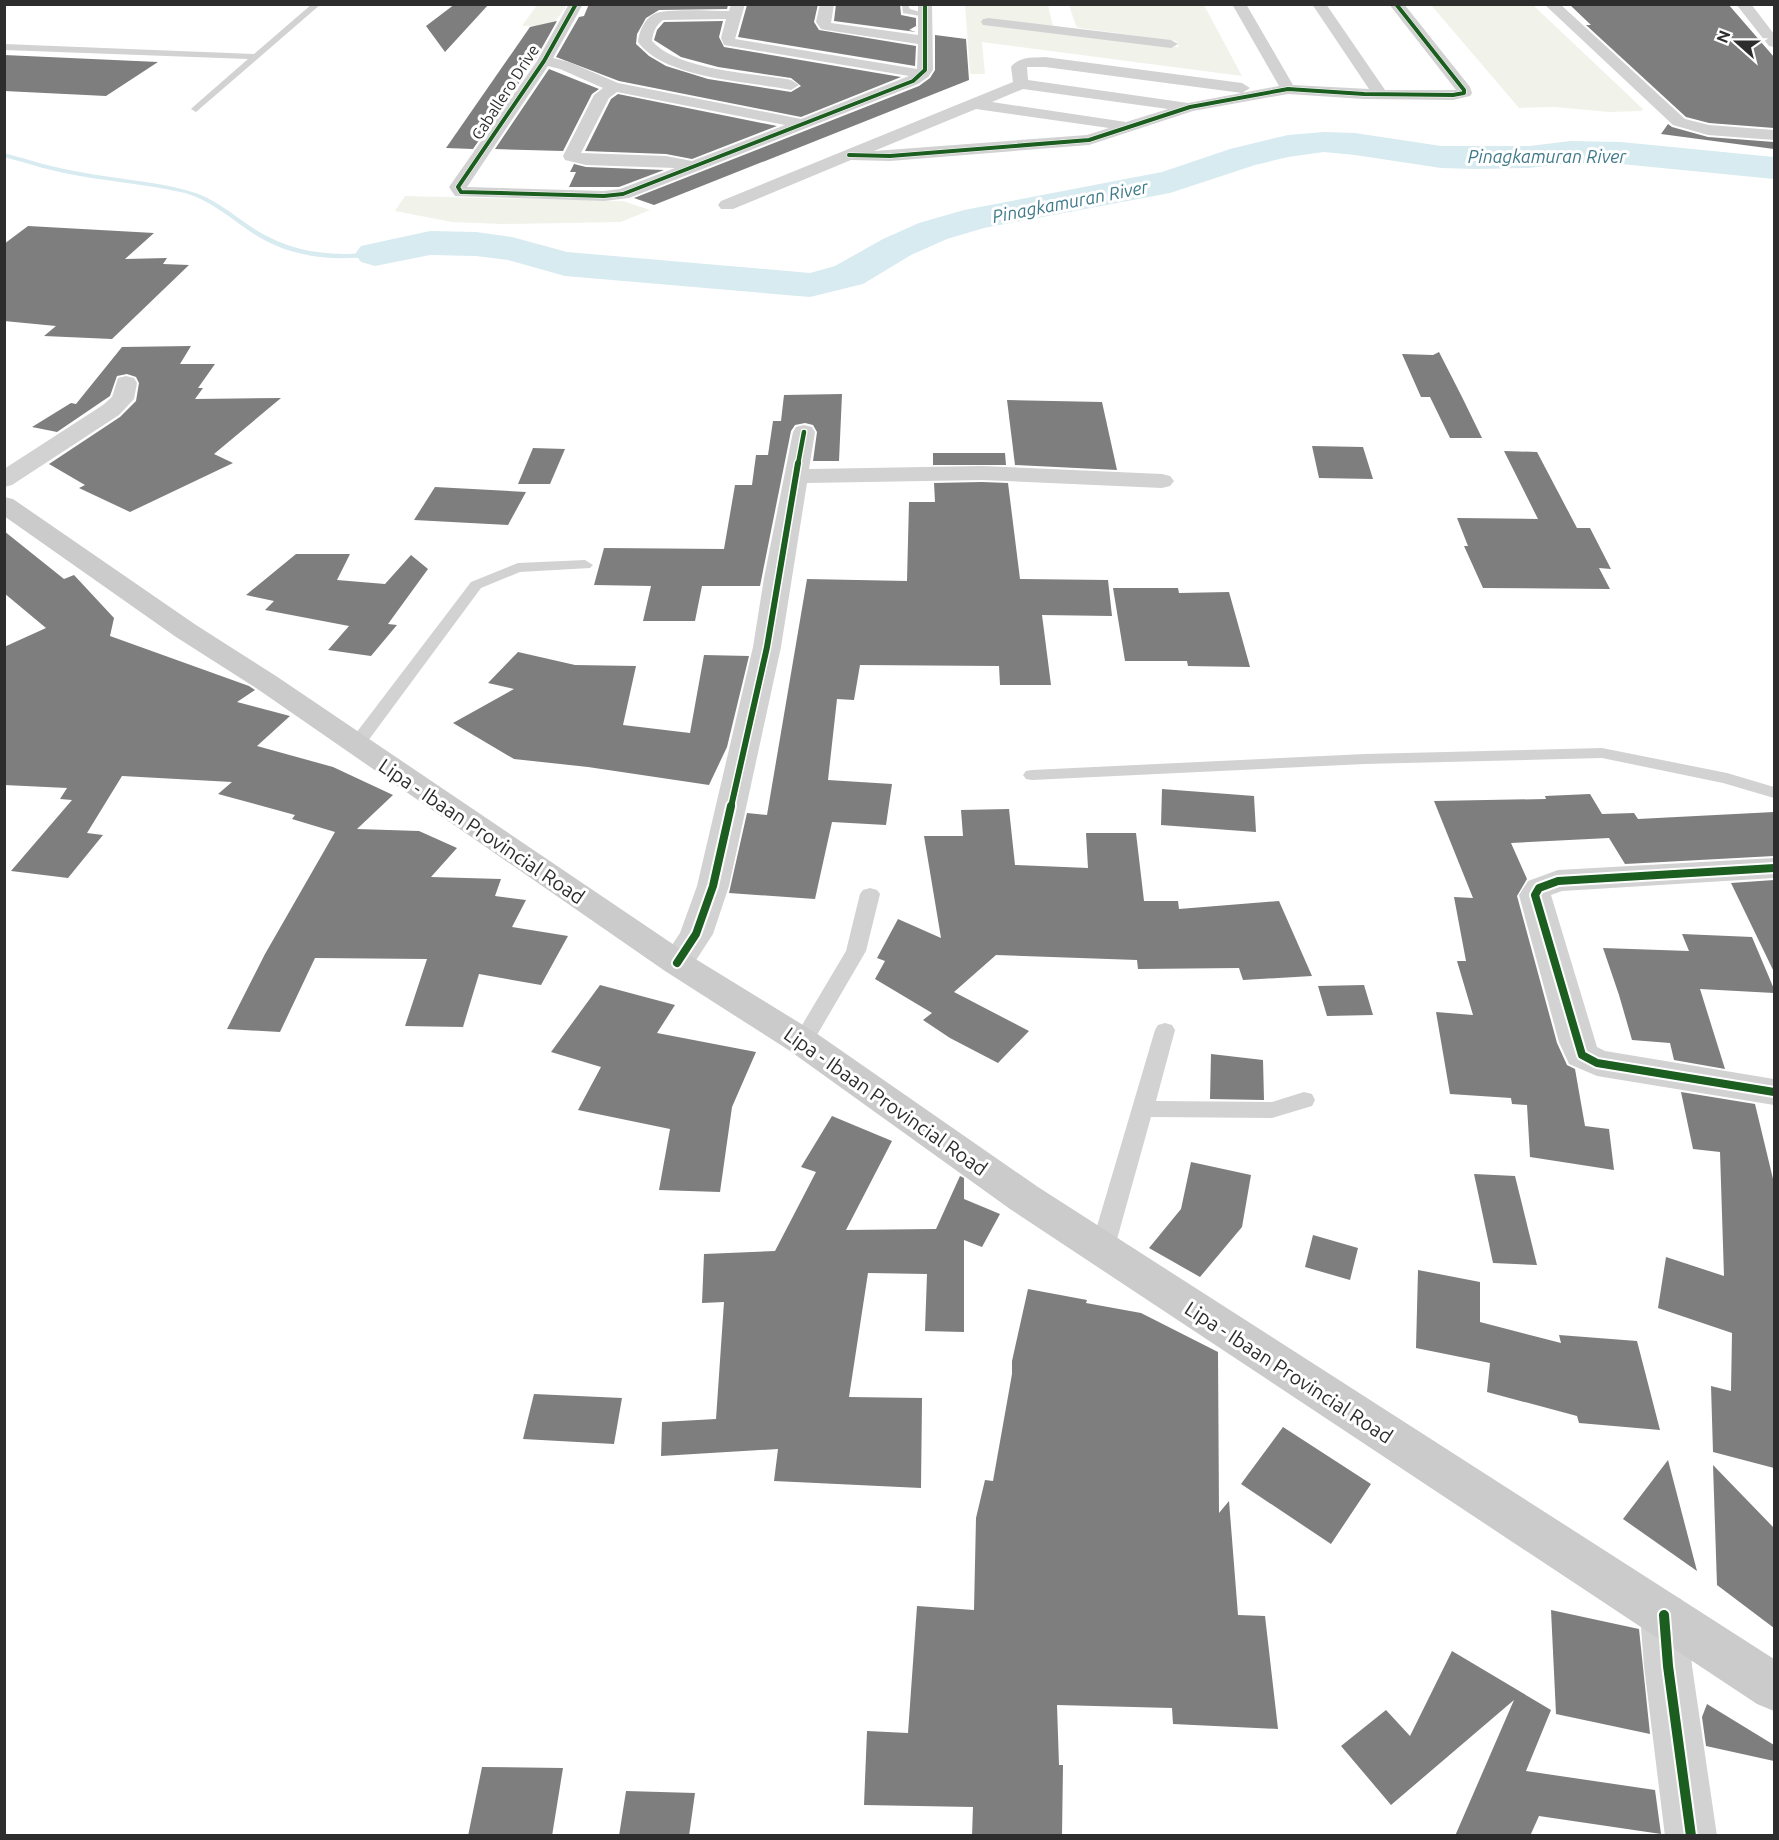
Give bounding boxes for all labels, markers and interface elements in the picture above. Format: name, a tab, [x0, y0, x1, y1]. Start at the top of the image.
north arrow	[1707, 12, 1767, 72]
text: N	[1712, 28, 1734, 45]
street label: Caballero Drive	[468, 41, 542, 143]
water label: Pinagkamuran River	[1468, 146, 1627, 166]
water label: Pinagkamuran River	[990, 176, 1151, 226]
street label: Lipa - Ibaan Provincial Road	[375, 754, 589, 908]
street label: Lipa - Ibaan Provincial Road	[780, 1022, 992, 1180]
street label: Lipa - Ibaan Provincial Road	[1181, 1296, 1397, 1448]

